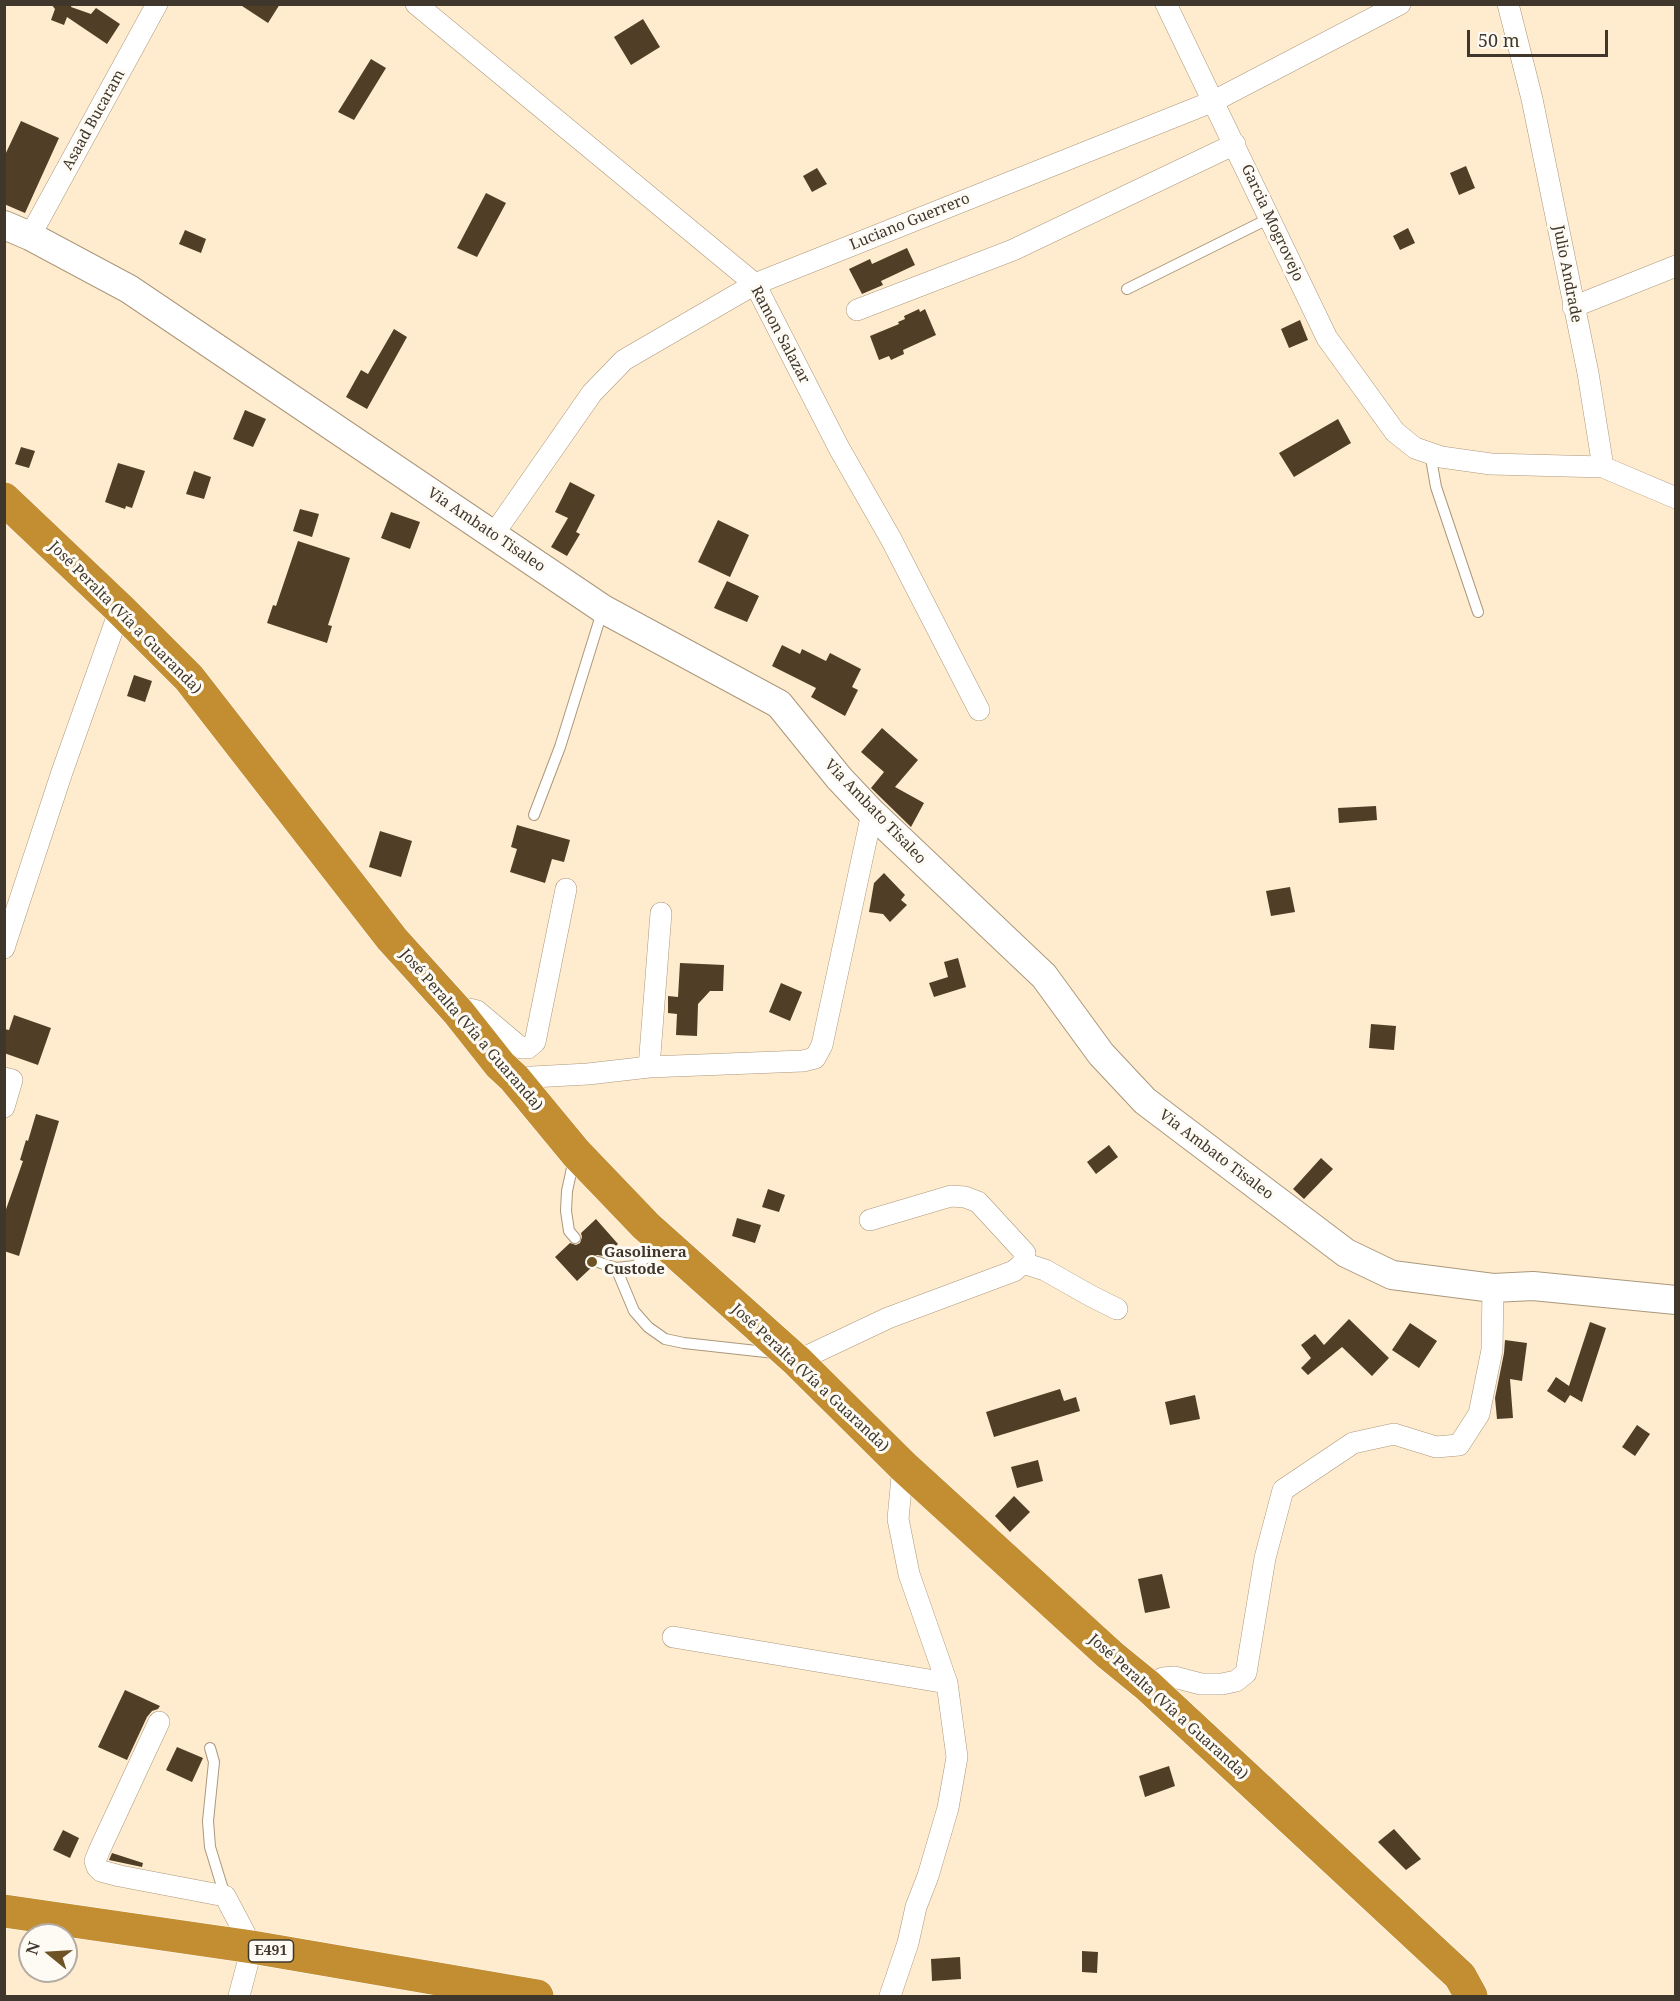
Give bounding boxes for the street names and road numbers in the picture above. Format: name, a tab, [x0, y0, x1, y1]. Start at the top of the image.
street label: Asaad Bucaram	[59, 67, 129, 173]
street label: Garcia Mogrovejo	[1237, 162, 1307, 284]
street label: Luciano Guerrero	[847, 190, 973, 254]
street label: Julio Andrade	[1549, 224, 1585, 324]
street label: Ramon Salazar	[747, 283, 813, 387]
street label: Via Ambato Tisaleo	[424, 484, 548, 576]
street label: José Peralta (Vía a Guaranda)	[45, 538, 205, 698]
street label: Via Ambato Tisaleo	[821, 756, 929, 868]
street label: José Peralta (Vía a Guaranda)	[396, 945, 546, 1115]
street label: Via Ambato Tisaleo	[1155, 1106, 1277, 1204]
street label: José Peralta (Vía a Guaranda)	[728, 1300, 892, 1456]
street label: José Peralta (Vía a Guaranda)	[1085, 1631, 1251, 1783]
road number: E491	[248, 1940, 294, 1962]

